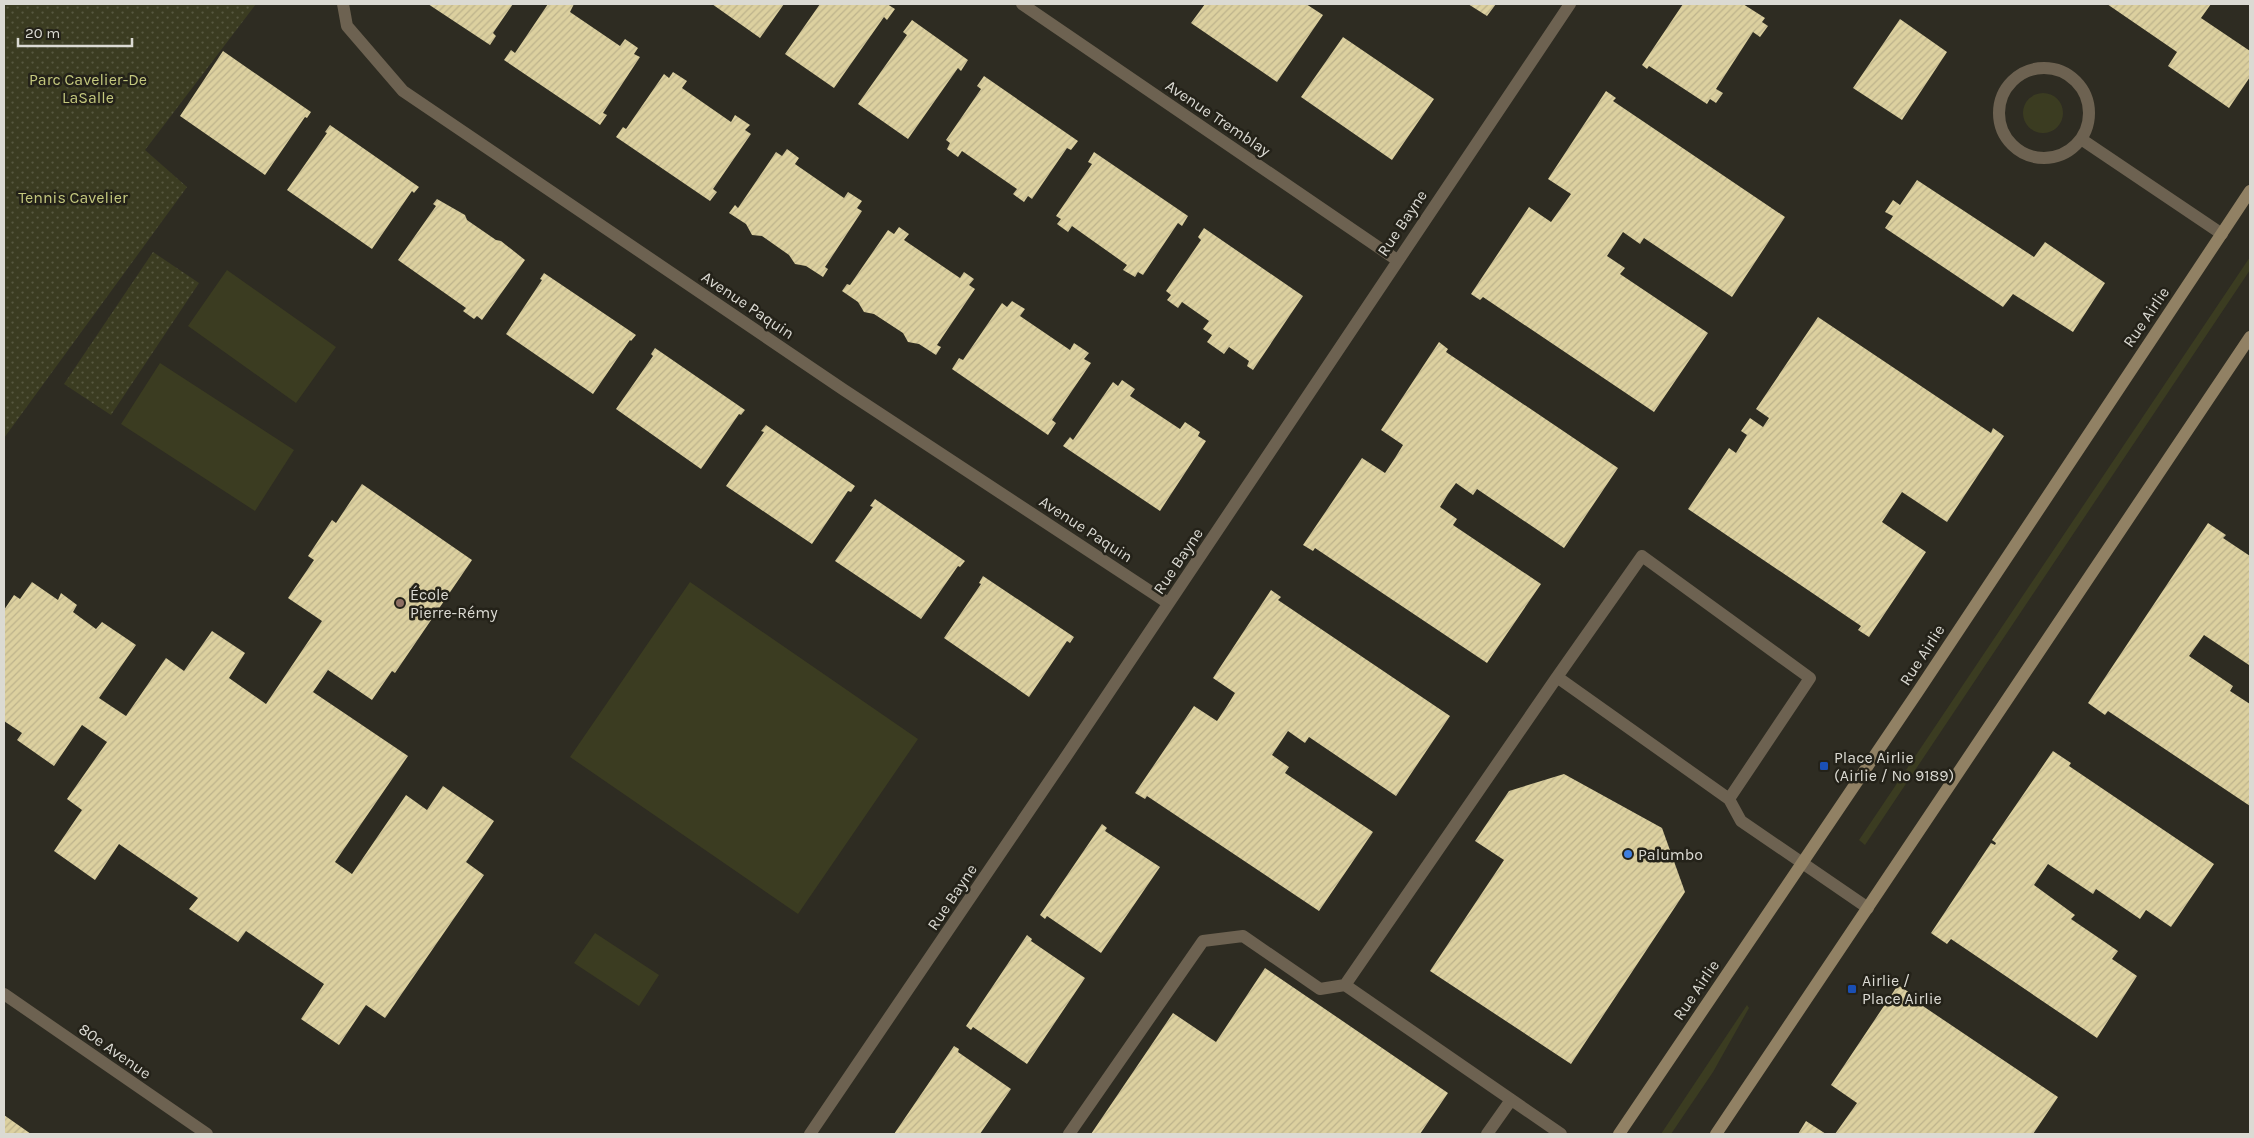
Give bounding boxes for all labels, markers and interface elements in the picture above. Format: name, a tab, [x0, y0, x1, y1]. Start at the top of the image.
scale bar	[18, 15, 131, 47]
text: 20 m	[25, 24, 60, 42]
park label: Parc Cavelier-De LaSalle	[29, 70, 147, 107]
street label: Avenue Tremblay	[1162, 76, 1275, 160]
street label: Rue Bayne	[1373, 186, 1431, 260]
park label: Tennis Cavelier	[18, 188, 128, 207]
street label: Avenue Paquin	[698, 267, 798, 343]
street label: Rue Airlie	[2119, 283, 2173, 351]
street label: Avenue Paquin	[1036, 492, 1136, 566]
street label: Rue Bayne	[1149, 524, 1207, 598]
place label: École Pierre-Rémy	[410, 585, 498, 622]
marker: École Pierre-Rémy	[394, 597, 406, 609]
street label: Rue Airlie	[1895, 621, 1949, 689]
place label: Place Airlie (Airlie / No 9189)	[1834, 748, 1954, 785]
marker: Place Airlie (Airlie / No 9189)	[1818, 760, 1830, 772]
place label: Palumbo	[1638, 845, 1703, 864]
marker: Palumbo	[1622, 848, 1634, 860]
street label: Rue Bayne	[923, 860, 981, 934]
street label: Rue Airlie	[1669, 956, 1723, 1024]
place label: Airlie / Place Airlie	[1862, 971, 1942, 1008]
marker: Airlie / Place Airlie	[1846, 983, 1858, 995]
street label: 80e Avenue	[75, 1019, 155, 1083]

